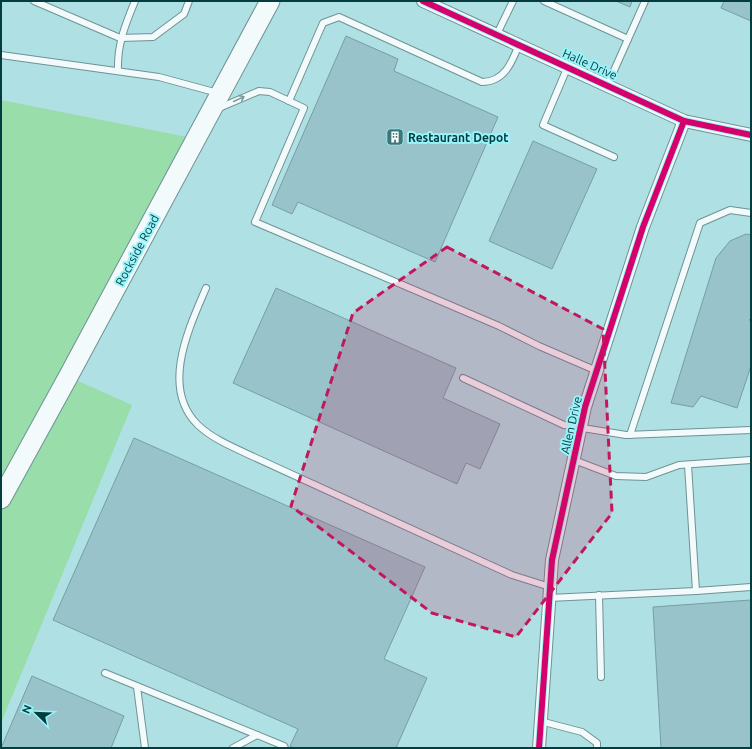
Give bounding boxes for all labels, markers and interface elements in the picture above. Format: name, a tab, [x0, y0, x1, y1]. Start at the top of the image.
street label: Halle Drive	[561, 46, 619, 82]
one-way arrow	[233, 95, 245, 102]
building icon: Restaurant Depot	[385, 127, 405, 147]
place label: Restaurant Depot	[408, 131, 508, 144]
street label: Rockside Road	[113, 212, 161, 288]
street label: Allen Drive	[558, 395, 584, 455]
north arrow	[16, 693, 56, 733]
text: N	[20, 703, 34, 715]

